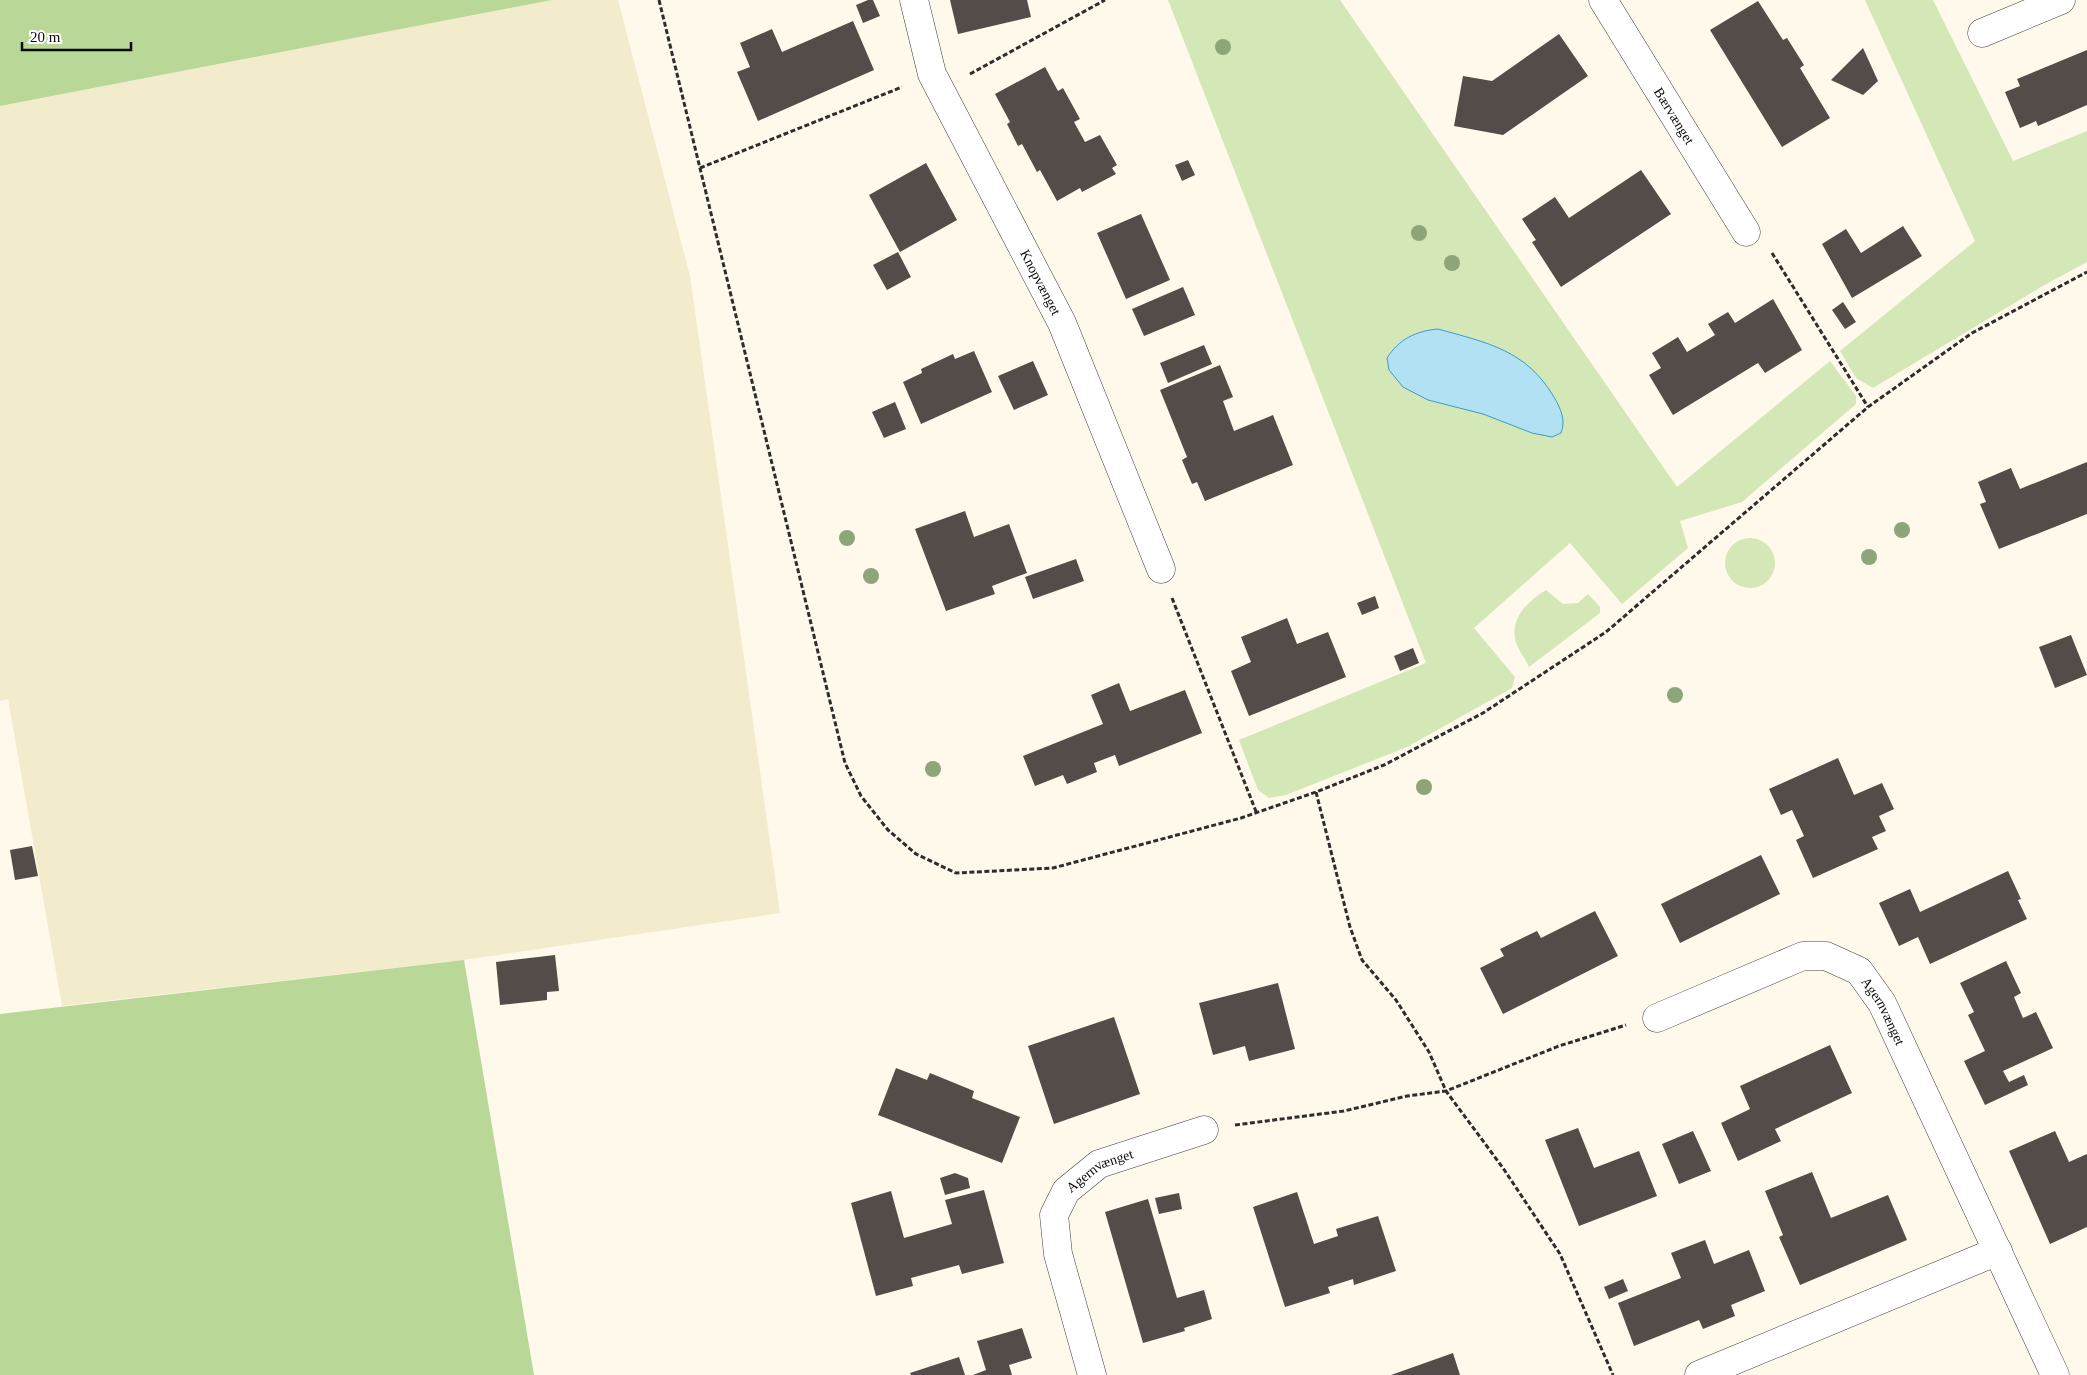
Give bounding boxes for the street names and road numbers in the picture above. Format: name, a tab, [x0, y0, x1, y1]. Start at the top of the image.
street label: Bærvænget	[1651, 85, 1698, 147]
street label: Knopvænget	[1017, 247, 1064, 317]
street label: Agernvænget	[1858, 974, 1908, 1047]
street label: Agernvænget	[1063, 1146, 1135, 1195]

